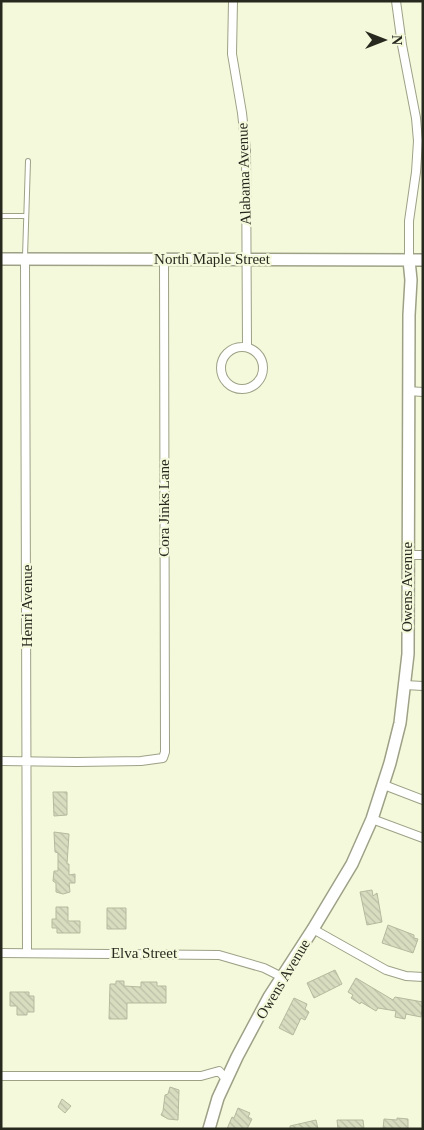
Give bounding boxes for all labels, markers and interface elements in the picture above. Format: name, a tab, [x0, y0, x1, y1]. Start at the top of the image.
north arrow	[359, 15, 409, 65]
text: N	[389, 35, 404, 45]
street label: Alabama Avenue	[234, 122, 254, 226]
street label: North Maple Street	[154, 251, 271, 267]
street label: Cora Jinks Lane	[156, 459, 172, 557]
street label: Owens Avenue	[399, 542, 415, 632]
street label: Henri Avenue	[19, 564, 35, 647]
street label: Owens Avenue	[253, 936, 313, 1022]
street label: Elva Street	[111, 945, 178, 961]

